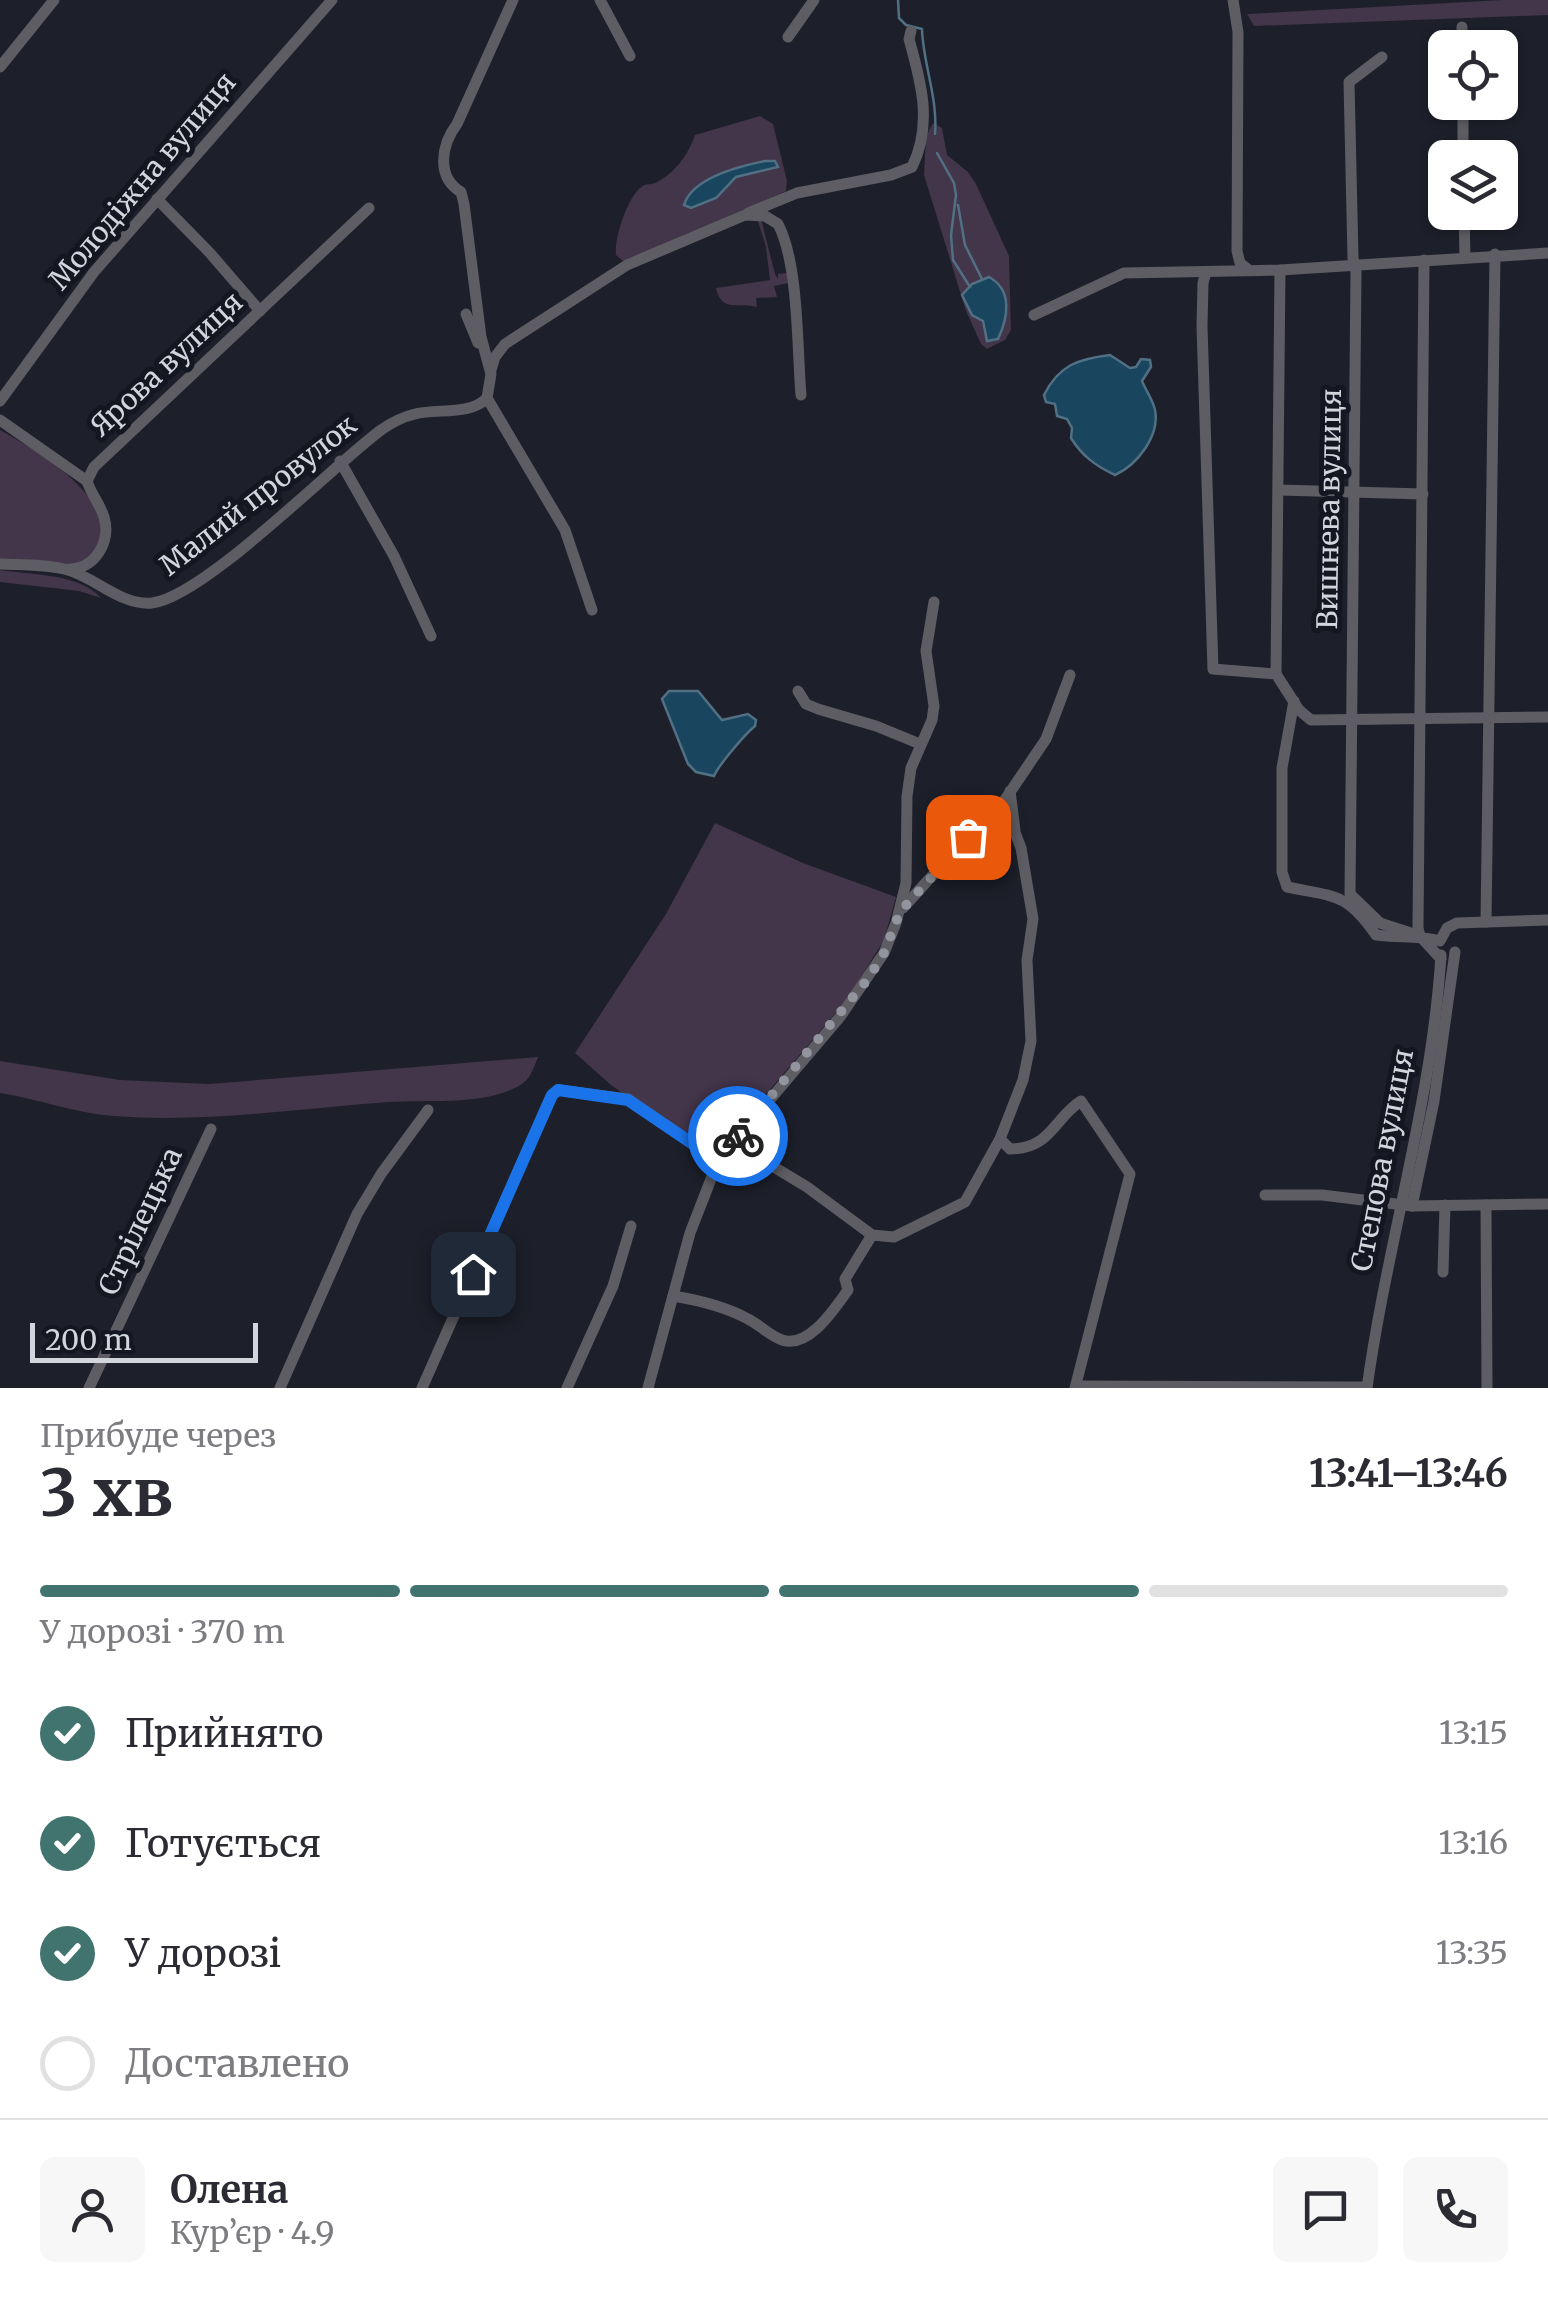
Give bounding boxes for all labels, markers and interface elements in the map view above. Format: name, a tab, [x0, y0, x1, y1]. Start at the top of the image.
map controls	[1428, 30, 1518, 230]
button: locate	[1428, 30, 1518, 120]
street label: Молодіжна вулиця	[41, 65, 243, 297]
button: layers	[1428, 140, 1518, 230]
street label: Ярова вулиця	[82, 284, 250, 444]
street label: Вишнева вулиця	[1309, 388, 1349, 630]
street label: Малий провулок	[152, 407, 364, 583]
pin	[926, 795, 1011, 880]
icon: bag	[941, 810, 996, 865]
street label: Степова вулиця	[1343, 1046, 1421, 1274]
courier	[688, 1086, 788, 1186]
icon: bike	[711, 1109, 766, 1164]
street label: Стрілецька	[90, 1141, 190, 1301]
pin	[431, 1232, 516, 1317]
icon: home	[446, 1247, 501, 1302]
scale bar	[30, 1318, 258, 1362]
text: 200 m	[45, 1322, 132, 1358]
text: Прибуде через	[40, 1416, 276, 1456]
text: 13:41–13:46	[1309, 1450, 1508, 1497]
text: 3 хв	[40, 1452, 173, 1534]
text: У дорозі · 370 m	[40, 1612, 285, 1652]
icon: check	[40, 1706, 95, 1761]
text: Прийнято	[125, 1710, 323, 1757]
text: 13:15	[1439, 1713, 1508, 1753]
icon: check	[40, 1816, 95, 1871]
text: Готується	[125, 1820, 321, 1867]
text: 13:16	[1439, 1823, 1508, 1863]
icon: check	[40, 1926, 95, 1981]
text: У дорозі	[125, 1930, 281, 1977]
text: 13:35	[1436, 1933, 1508, 1973]
text: Доставлено	[125, 2040, 349, 2087]
button: person	[40, 2157, 145, 2262]
button: chat	[1273, 2157, 1378, 2262]
button: phone	[1403, 2157, 1508, 2262]
text: Олена	[170, 2166, 289, 2213]
text: Кур’єр · 4.9	[170, 2213, 335, 2253]

